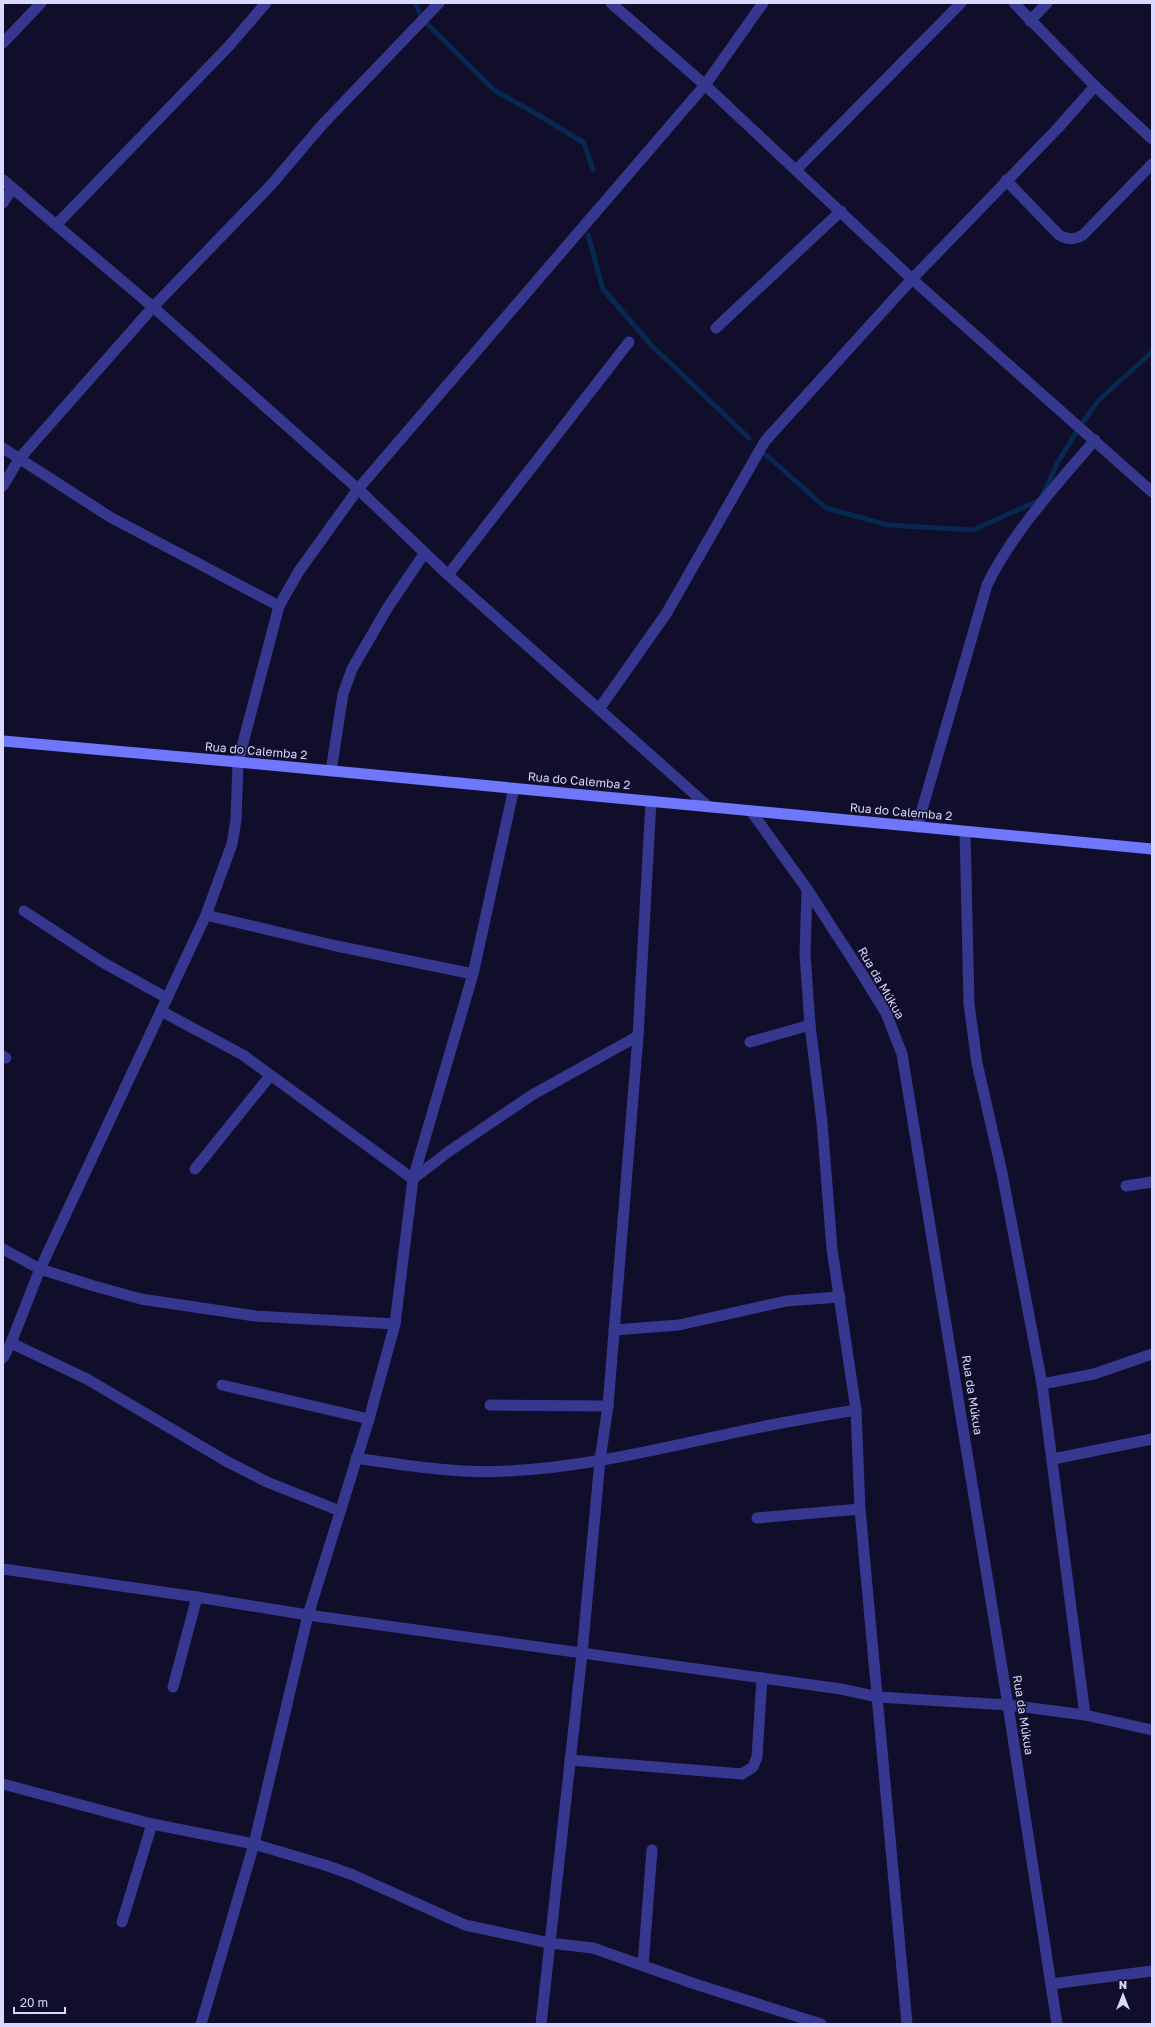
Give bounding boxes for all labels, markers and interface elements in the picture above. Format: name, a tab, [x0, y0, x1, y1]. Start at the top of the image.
street label: Rua do Calemba 2	[204, 739, 308, 762]
street label: Rua do Calemba 2	[527, 769, 631, 792]
street label: Rua do Calemba 2	[849, 800, 953, 823]
street label: Rua da Múkua	[855, 944, 908, 1021]
street label: Rua da Múkua	[959, 1354, 986, 1436]
street label: Rua da Múkua	[1010, 1674, 1037, 1756]
north arrow	[1103, 1975, 1143, 2015]
text: N	[1119, 1978, 1127, 1991]
scale bar	[14, 1989, 65, 2015]
text: 20 m	[20, 1995, 48, 2010]

